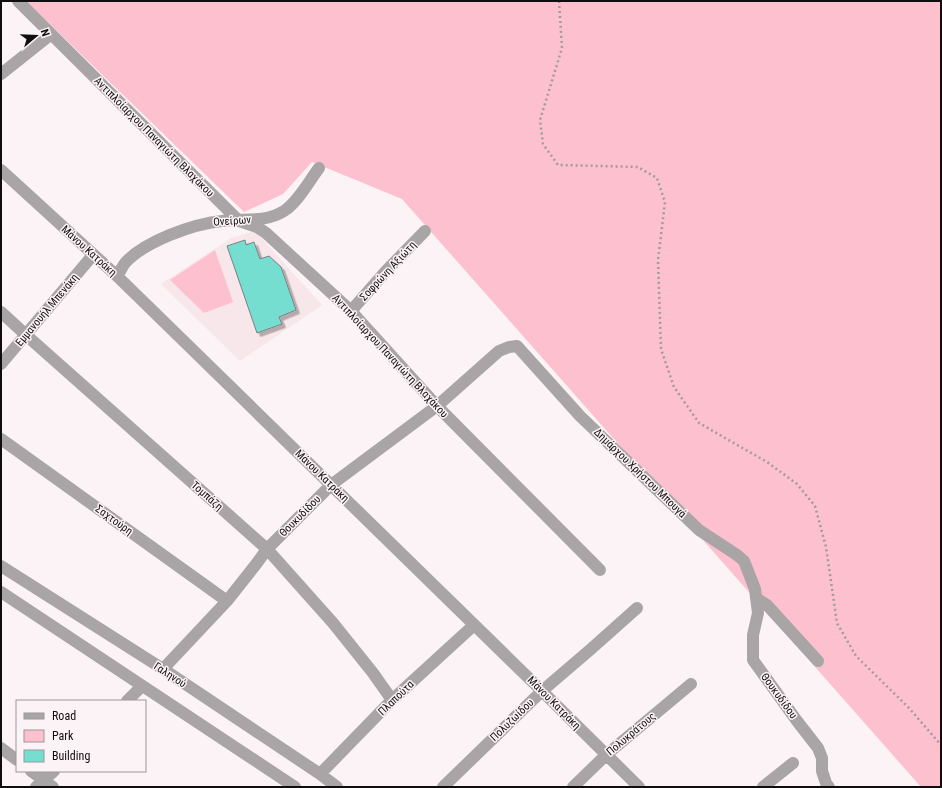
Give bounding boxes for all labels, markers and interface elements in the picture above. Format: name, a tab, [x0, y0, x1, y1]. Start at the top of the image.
north arrow	[16, 16, 56, 56]
text: N	[38, 28, 52, 38]
street label: Αντιπλοίαρχου Παναγιώτη Βλαχάκου	[91, 74, 217, 200]
street label: Ονείρων	[213, 213, 252, 229]
street label: Μάνου Κατράκη	[59, 223, 119, 279]
street label: Σοφρώνη Αξιώτη	[357, 239, 419, 303]
street label: Εμμανουήλ Μπενάκη	[13, 271, 81, 349]
street label: Αντιπλοίαρχου Παναγιώτη Βλαχάκου	[329, 292, 451, 420]
street label: Δημάρχου Χρήστου Μπουγά	[591, 425, 689, 521]
street label: Μάνου Κατράκη	[292, 447, 352, 505]
street label: Τομπάζη	[188, 479, 226, 513]
street label: Θουκυδίδου	[277, 493, 323, 539]
street label: Σαχτούρη	[93, 502, 135, 538]
street label: Γαληνού	[151, 660, 189, 690]
street label: Θουκυδίδου	[758, 671, 800, 721]
street label: Μάνου Κατράκη	[525, 674, 583, 732]
street label: Πλαπούτα	[375, 677, 417, 718]
street label: Πολυζωίδου	[488, 696, 536, 744]
legend	[16, 700, 146, 772]
text: Road	[52, 709, 76, 723]
street label: Πολυκράτους	[604, 710, 658, 758]
text: Park	[52, 729, 74, 743]
text: Building	[52, 749, 90, 763]

